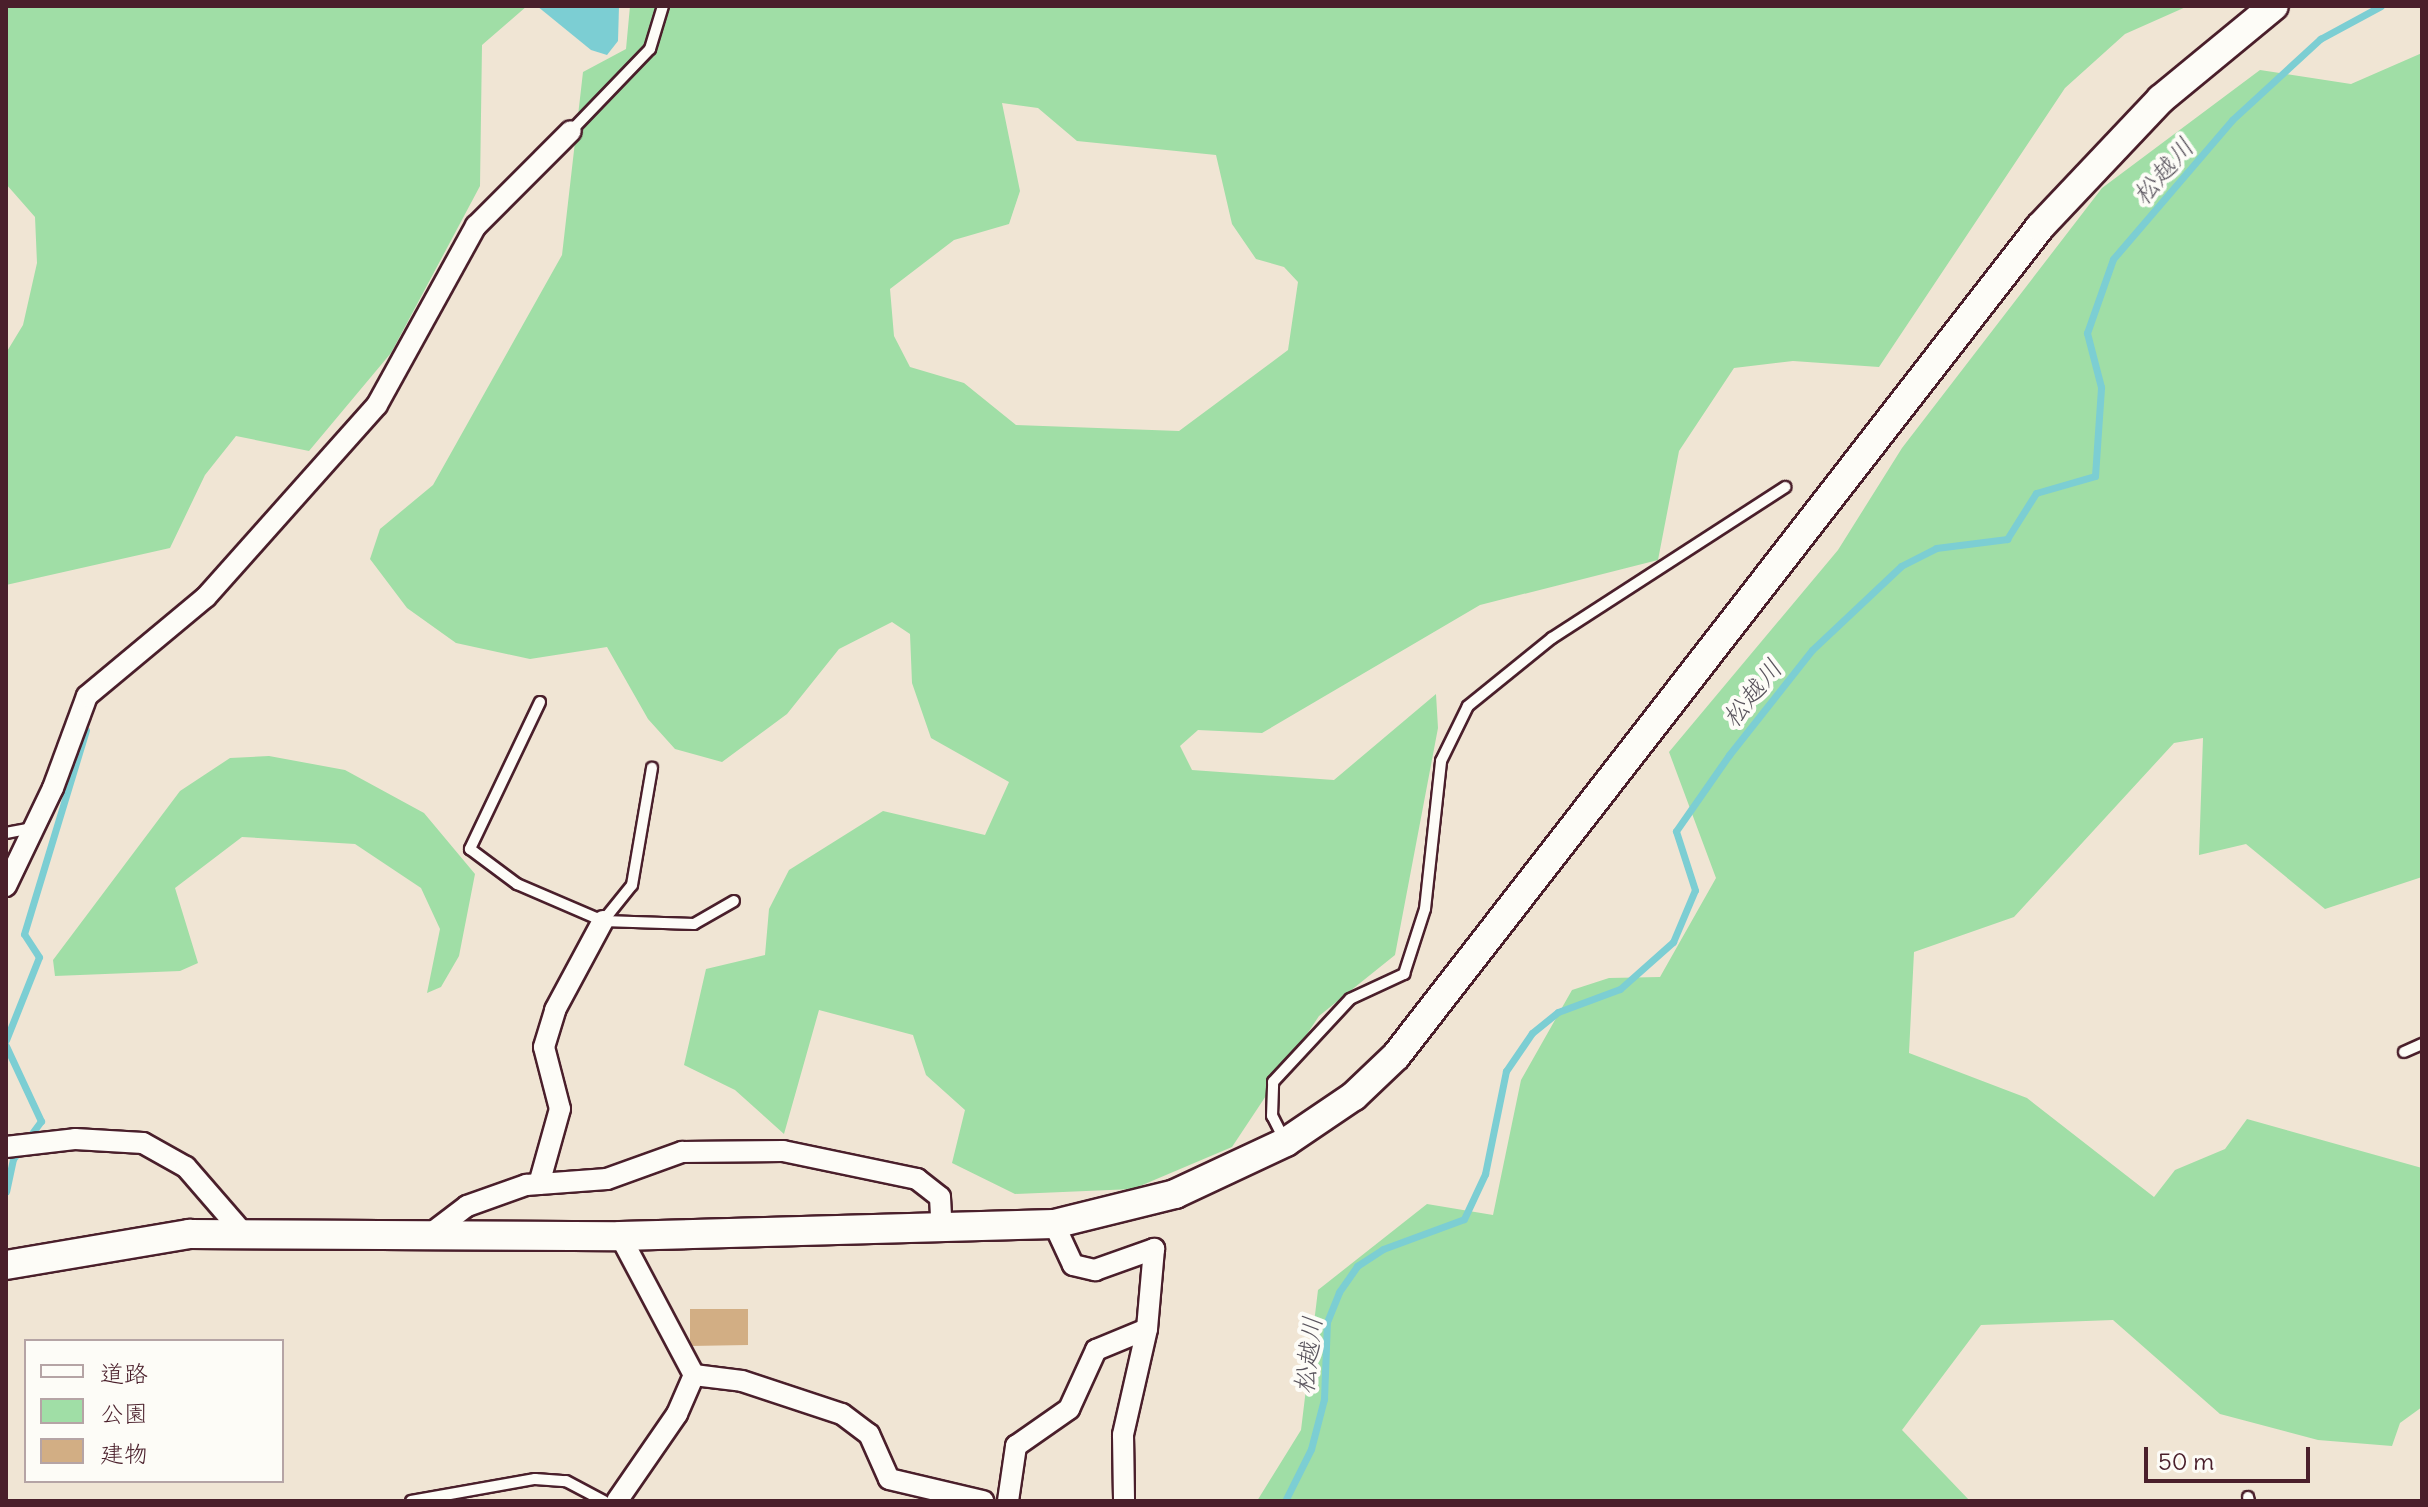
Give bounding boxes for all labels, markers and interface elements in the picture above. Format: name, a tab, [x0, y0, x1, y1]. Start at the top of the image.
water label: 松越川	[2126, 131, 2200, 211]
water label: 松越川	[1715, 653, 1789, 733]
water label: 松越川	[1288, 1314, 1328, 1396]
legend	[24, 1339, 284, 1483]
text: 道路	[100, 1358, 148, 1388]
text: 公園	[100, 1398, 148, 1428]
scale bar	[2148, 1431, 2314, 1481]
text: 建物	[100, 1438, 148, 1468]
text: 50 m	[2158, 1446, 2214, 1476]

